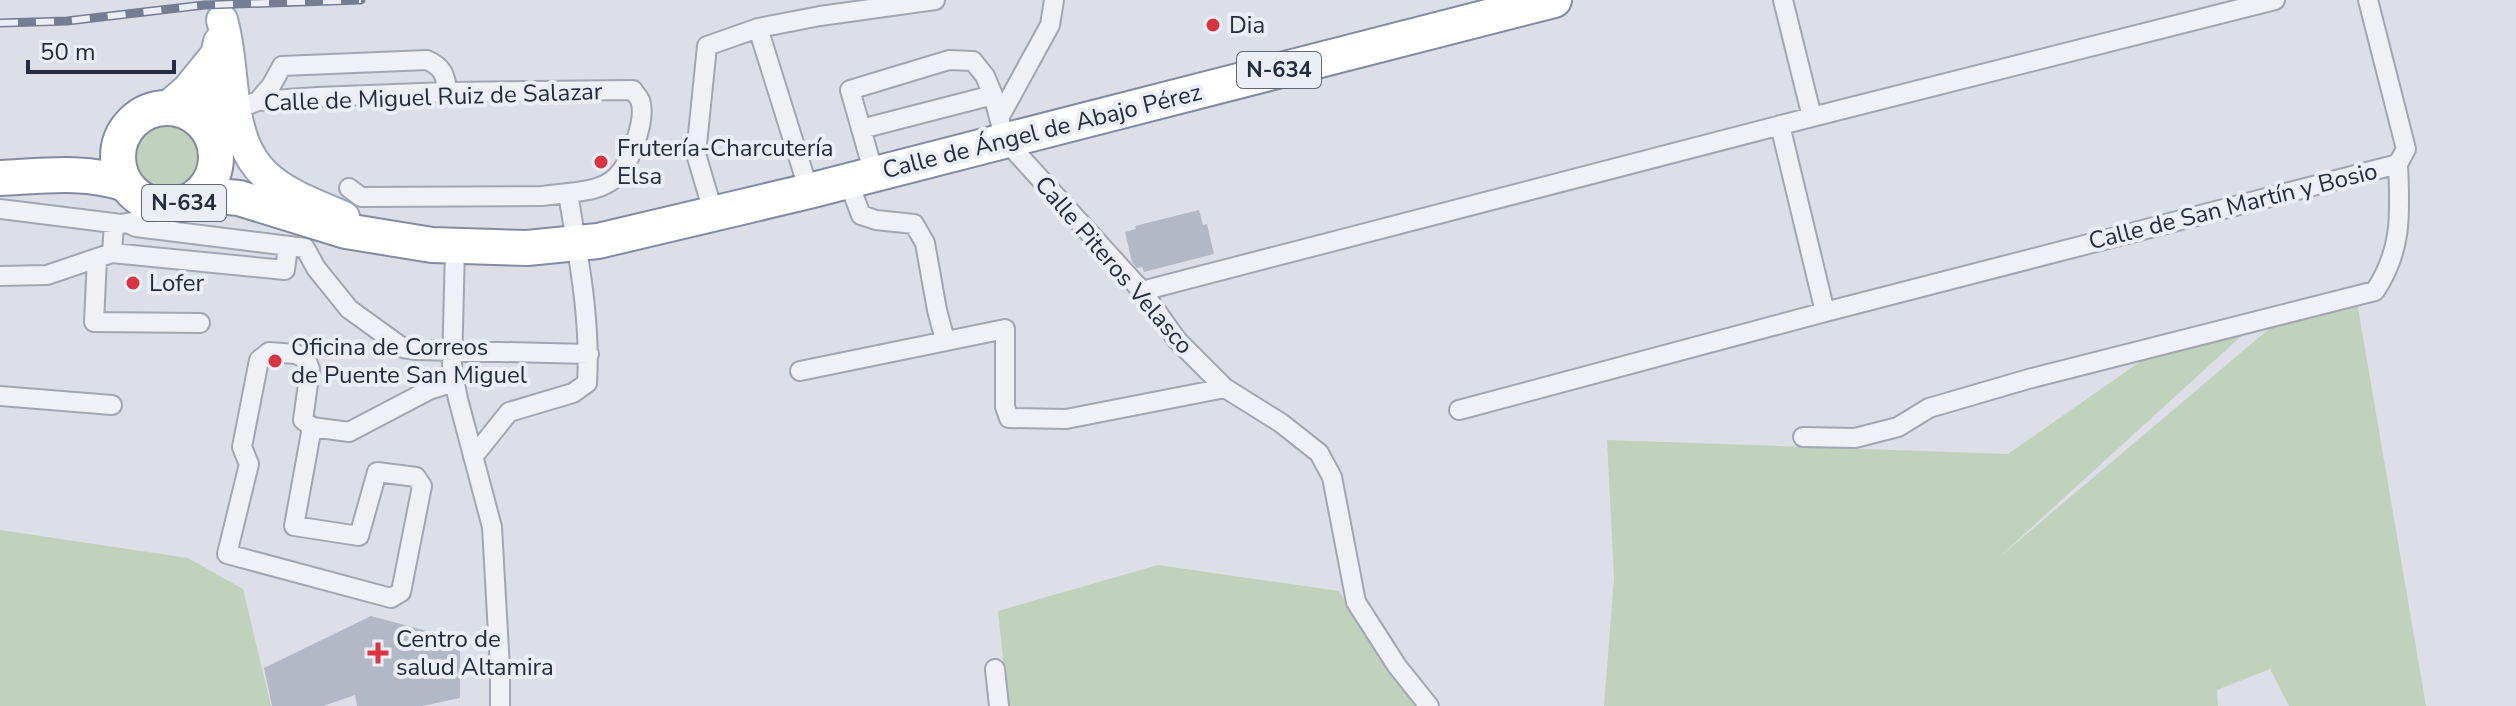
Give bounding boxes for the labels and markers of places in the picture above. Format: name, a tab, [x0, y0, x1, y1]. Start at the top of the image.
place label: Dia	[1229, 9, 1265, 41]
marker: Dia	[1204, 16, 1222, 34]
place label: Frutería-Charcutería Elsa	[617, 132, 834, 192]
marker: Frutería-Charcutería Elsa	[592, 153, 610, 171]
place label: Lofer	[149, 267, 205, 299]
marker: Lofer	[124, 274, 142, 292]
place label: Oficina de Correos de Puente San Miguel	[291, 331, 527, 391]
marker: Oficina de Correos de Puente San Miguel	[266, 352, 284, 370]
place label: Centro de salud Altamira	[396, 623, 554, 683]
marker: Centro de salud Altamira	[367, 642, 389, 664]

